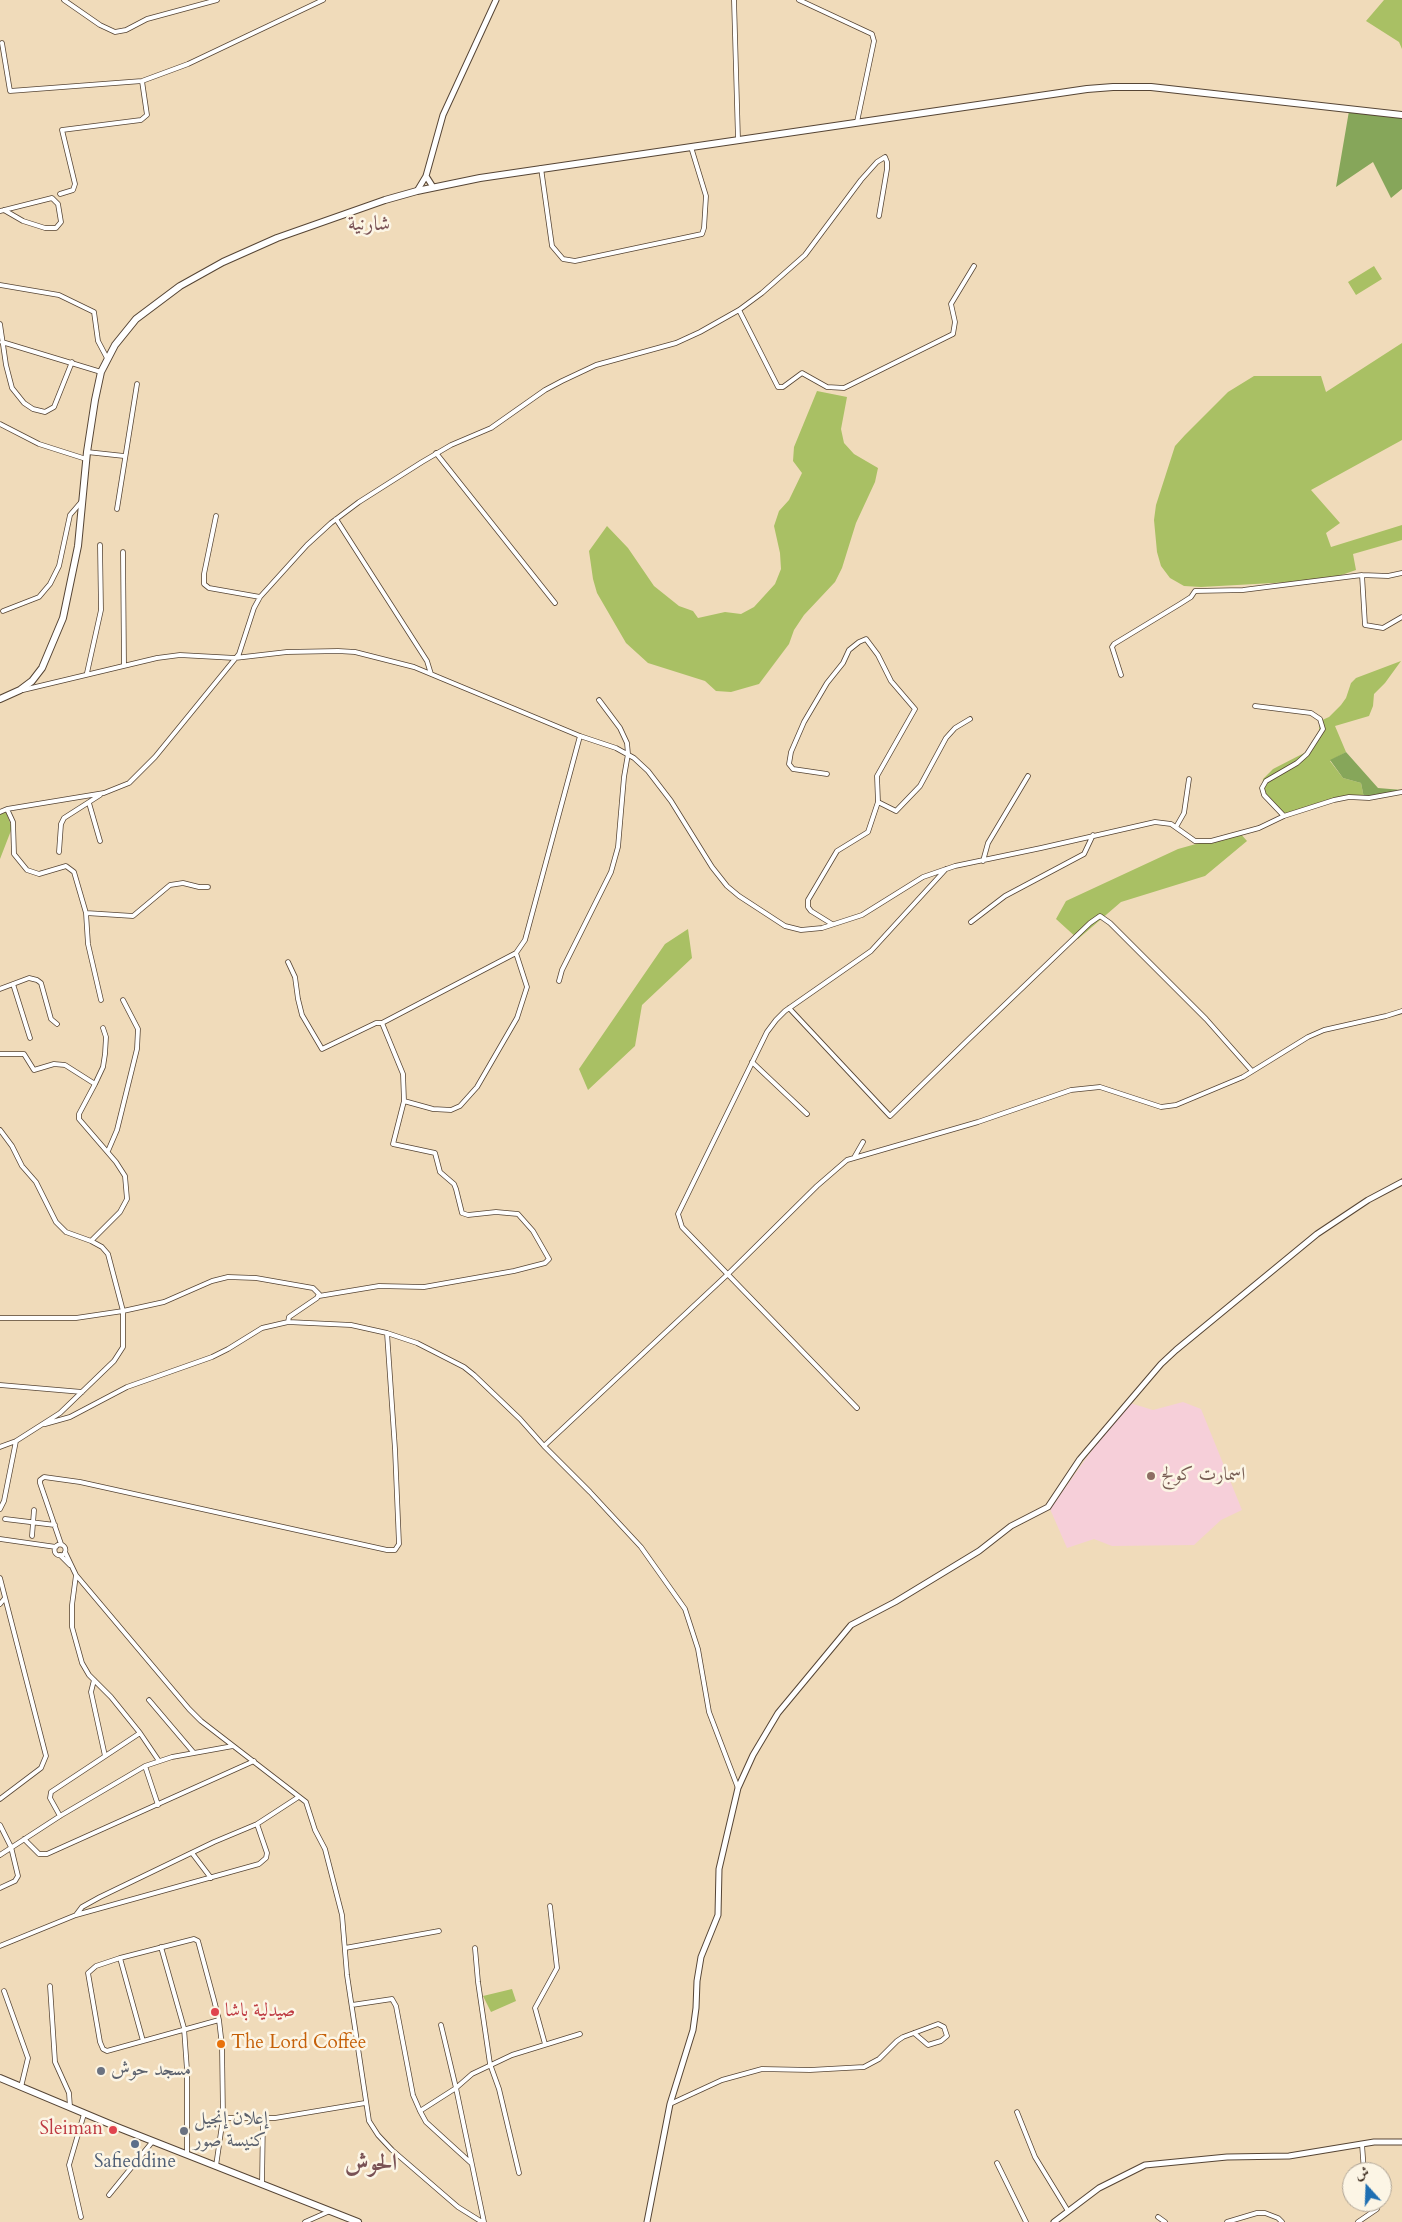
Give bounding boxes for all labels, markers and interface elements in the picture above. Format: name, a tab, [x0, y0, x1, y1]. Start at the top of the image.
district label: شارنية	[348, 212, 390, 238]
place label: اسمارت كولج	[1161, 1465, 1245, 1487]
marker: اسمارت كولج	[1145, 1470, 1157, 1482]
place label: صيدلية باشا	[225, 2001, 295, 2023]
marker: صيدلية باشا	[209, 2006, 221, 2018]
place label: The Lord Coffee	[231, 2033, 366, 2055]
marker: The Lord Coffee	[215, 2038, 227, 2050]
place label: مسجد حوش	[111, 2060, 191, 2082]
marker: مسجد حوش	[95, 2065, 107, 2077]
place label: إعلان إنجيل كنيسة صور	[194, 2109, 268, 2153]
place label: Sleiman	[40, 2119, 103, 2141]
marker: Sleiman	[107, 2124, 119, 2136]
marker: إعلان إنجيل كنيسة صور	[178, 2125, 190, 2137]
marker: Safieddine	[129, 2138, 141, 2150]
district label: الحوش	[345, 2150, 397, 2178]
place label: Safieddine	[94, 2152, 176, 2174]
north arrow	[1342, 2162, 1392, 2212]
text: ش	[1352, 2162, 1372, 2185]

